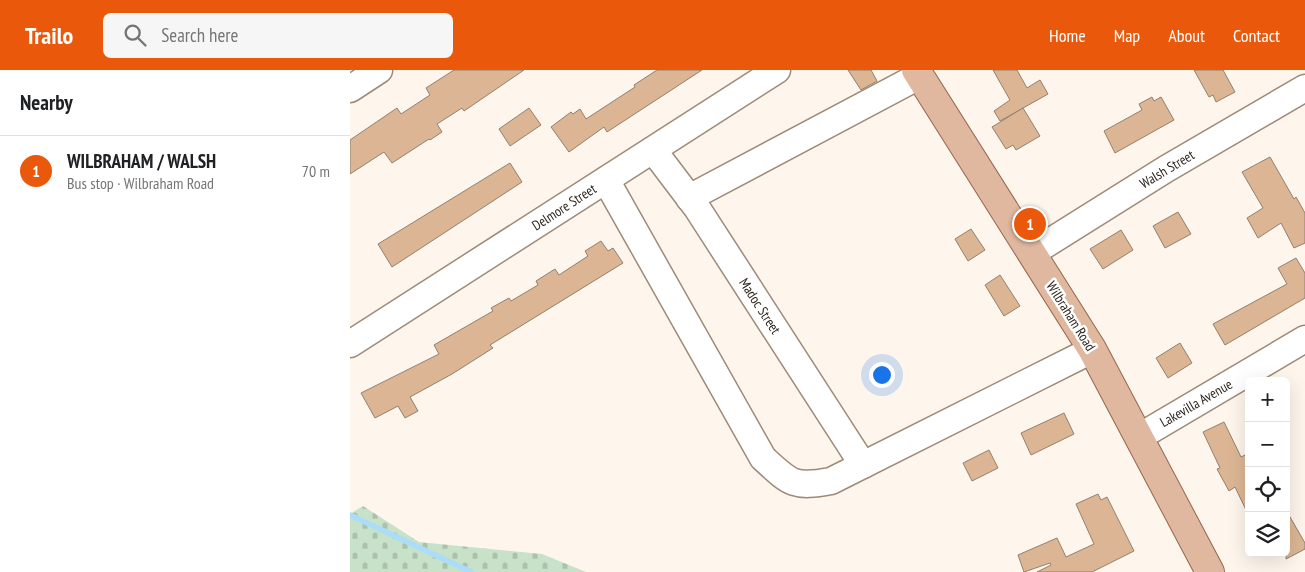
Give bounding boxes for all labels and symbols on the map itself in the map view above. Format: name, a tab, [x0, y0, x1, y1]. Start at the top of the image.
street label: Walsh Street	[1136, 146, 1198, 192]
street label: Delmore Street	[528, 179, 600, 234]
pin: 1	[1014, 205, 1046, 243]
street label: Madoc Street	[735, 275, 785, 338]
street label: Wilbraham Road	[1042, 278, 1100, 354]
your location	[869, 362, 895, 388]
street label: Lakevilla Avenue	[1157, 375, 1236, 431]

